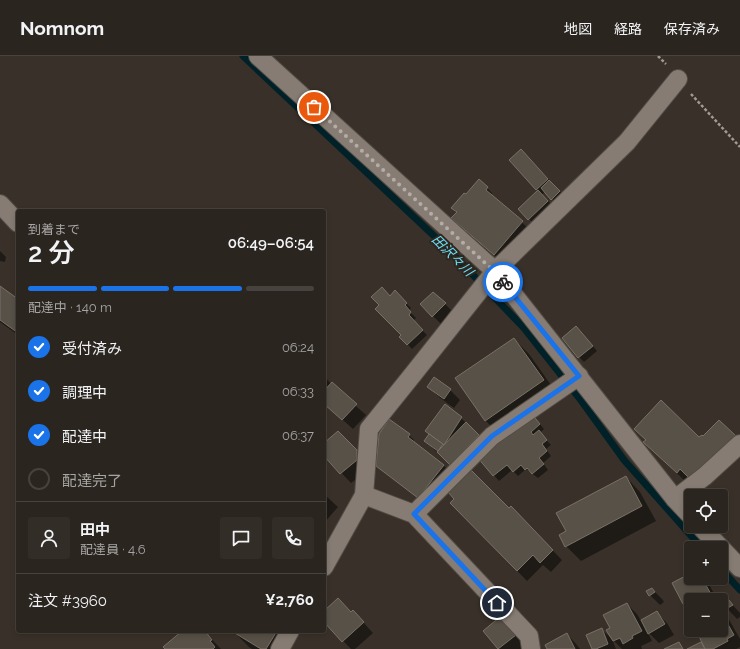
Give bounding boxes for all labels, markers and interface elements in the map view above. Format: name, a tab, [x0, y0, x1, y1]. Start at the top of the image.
text: Nomnom	[20, 17, 104, 39]
text: 地図	[564, 21, 592, 37]
text: 経路	[614, 21, 642, 37]
text: 保存済み	[664, 21, 720, 37]
pin	[297, 90, 331, 124]
icon: bag	[303, 96, 325, 118]
text: 到着まで	[28, 222, 80, 237]
water label: 田沢々川	[429, 232, 478, 280]
text: 06:49–06:54	[228, 234, 314, 252]
text: 2 分	[28, 238, 75, 268]
courier	[483, 262, 523, 302]
icon: bike	[492, 271, 514, 293]
text: 配達中 · 140 m	[28, 300, 112, 315]
icon: check	[28, 336, 50, 358]
text: 受付済み	[62, 340, 122, 358]
text: 06:24	[282, 340, 314, 355]
icon: check	[28, 380, 50, 402]
text: 調理中	[62, 384, 107, 402]
text: 06:33	[282, 384, 314, 399]
icon: check	[28, 424, 50, 446]
text: 配達中	[62, 428, 107, 446]
text: 06:37	[282, 428, 314, 443]
text: 配達完了	[62, 472, 122, 490]
map controls	[684, 489, 728, 637]
button: locate	[684, 489, 728, 533]
button: person	[28, 517, 70, 559]
button: chat	[220, 517, 262, 559]
button: phone	[272, 517, 314, 559]
text: 田中	[80, 521, 110, 539]
button: +	[684, 541, 728, 585]
text: 配達員 · 4.6	[80, 542, 145, 557]
pin	[480, 586, 514, 620]
text: ¥2,760	[265, 591, 314, 609]
text: 注文 #3960	[28, 592, 107, 610]
icon: home	[486, 592, 508, 614]
button: −	[684, 593, 728, 637]

